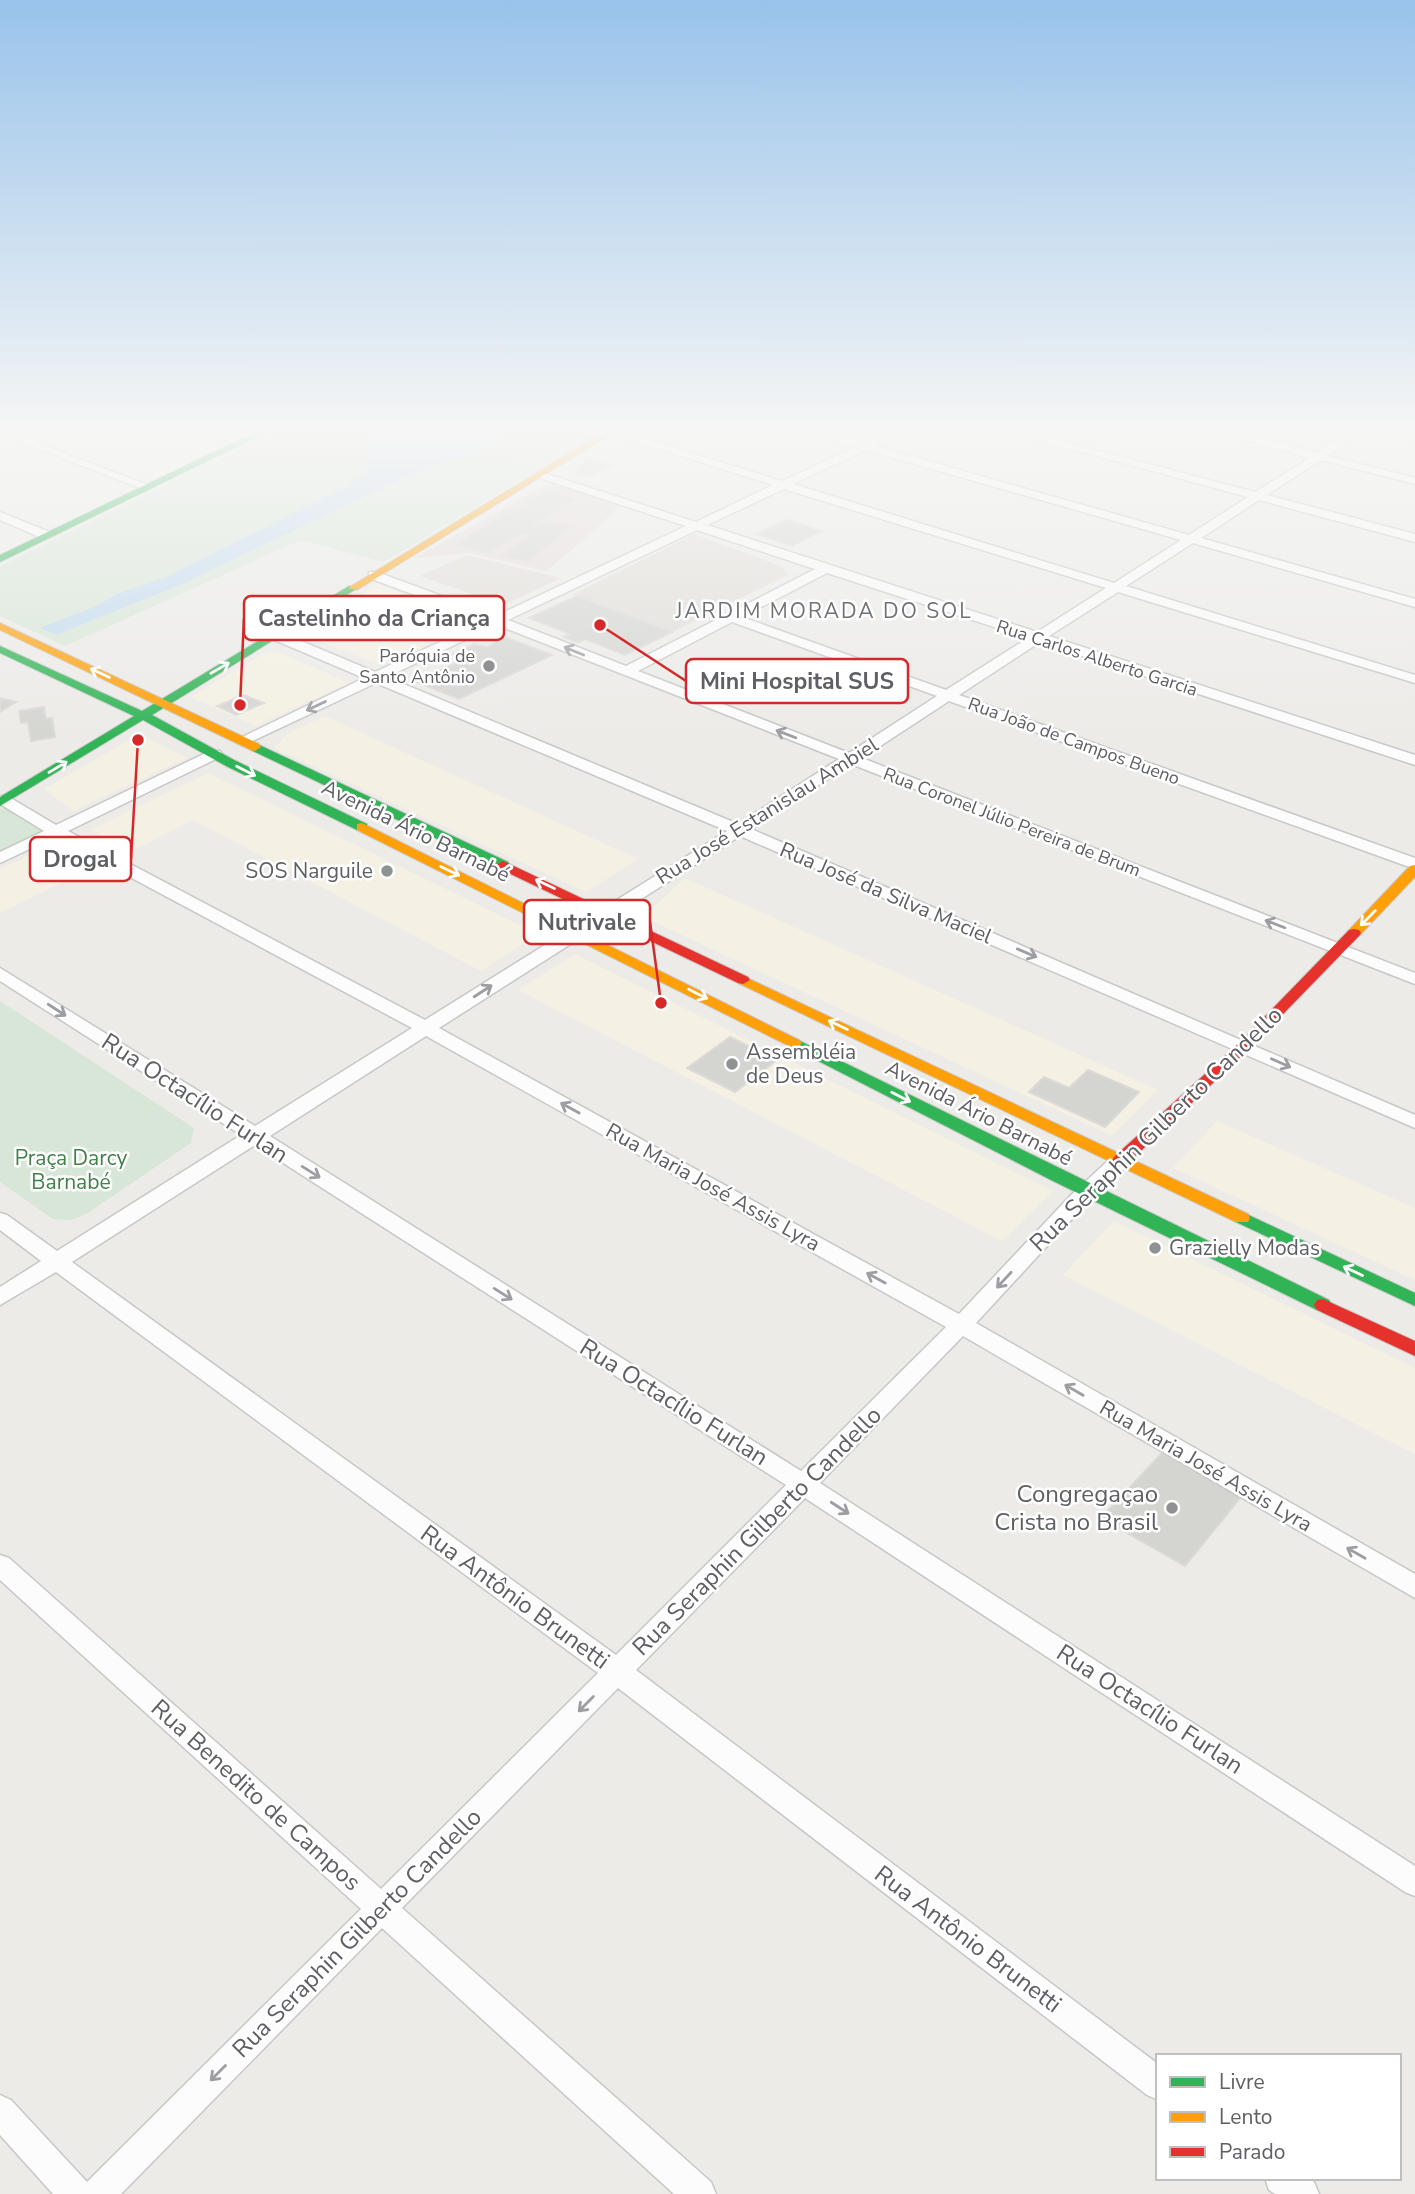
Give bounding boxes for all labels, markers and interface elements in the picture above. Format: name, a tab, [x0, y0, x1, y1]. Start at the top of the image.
callout: Castelinho da Criança	[244, 596, 504, 640]
district label: JARDIM MORADA DO SOL	[674, 597, 973, 625]
text: Castelinho da Criança	[258, 603, 490, 634]
street label: Rua Carlos Alberto Garcia	[993, 614, 1201, 702]
place label: Paróquia de Santo Antônio	[359, 644, 475, 689]
one-way arrow	[564, 644, 585, 657]
marker: Paróquia de Santo Antônio	[481, 658, 497, 674]
callout: Mini Hospital SUS	[686, 659, 908, 703]
one-way arrow	[210, 661, 230, 675]
one-way arrow	[90, 666, 111, 680]
text: Mini Hospital SUS	[700, 666, 894, 697]
street label: Rua João de Campos Bueno	[965, 691, 1183, 791]
one-way arrow	[306, 700, 327, 713]
one-way arrow	[775, 727, 797, 740]
street label: Rua José Estanislau Ambiel	[650, 731, 884, 891]
one-way arrow	[48, 760, 68, 774]
street label: Rua Coronel Júlio Pereira de Brum	[880, 762, 1144, 882]
one-way arrow	[235, 764, 256, 778]
street label: Avenida Ário Barnabé	[317, 773, 515, 889]
street label: Rua José da Silva Maciel	[775, 836, 997, 951]
callout: Drogal	[30, 837, 131, 881]
text: Drogal	[43, 844, 117, 875]
place label: SOS Narguile	[245, 857, 373, 885]
marker: SOS Narguile	[379, 863, 395, 879]
one-way arrow	[439, 865, 460, 879]
one-way arrow	[535, 876, 556, 890]
callout: Nutrivale	[524, 900, 650, 944]
text: Nutrivale	[538, 907, 636, 938]
one-way arrow	[1359, 909, 1376, 926]
one-way arrow	[1264, 916, 1286, 929]
one-way arrow	[1016, 947, 1038, 960]
one-way arrow	[473, 984, 492, 999]
one-way arrow	[687, 987, 708, 1001]
street label: Rua Seraphin Gilberto Candello	[1022, 999, 1290, 1259]
one-way arrow	[47, 1003, 67, 1017]
one-way arrow	[828, 1018, 849, 1031]
street label: Rua Octacílio Furlan	[95, 1026, 295, 1170]
place label: Assembléia de Deus	[746, 1038, 856, 1090]
street label: Avenida Ário Barnabé	[881, 1054, 1077, 1172]
marker: Assembléia de Deus	[724, 1056, 740, 1072]
one-way arrow	[1270, 1057, 1291, 1070]
one-way arrow	[890, 1090, 911, 1104]
one-way arrow	[560, 1101, 581, 1114]
street label: Rua Maria José Assis Lyra	[601, 1116, 825, 1258]
park label: Praça Darcy Barnabé	[15, 1144, 127, 1196]
one-way arrow	[300, 1166, 320, 1180]
place label: Grazielly Modas	[1169, 1234, 1320, 1262]
marker: Grazielly Modas	[1147, 1240, 1163, 1256]
one-way arrow	[1343, 1263, 1364, 1277]
one-way arrow	[866, 1271, 887, 1284]
one-way arrow	[995, 1271, 1012, 1288]
one-way arrow	[493, 1287, 512, 1301]
street label: Rua Octacílio Furlan	[574, 1331, 774, 1473]
one-way arrow	[1064, 1383, 1085, 1396]
street label: Rua Maria José Assis Lyra	[1095, 1394, 1317, 1538]
street label: Rua Seraphin Gilberto Candello	[625, 1399, 889, 1663]
place label: Congregaçao Crista no Brasil	[994, 1478, 1158, 1538]
one-way arrow	[830, 1500, 849, 1515]
marker: Congregaçao Crista no Brasil	[1164, 1500, 1180, 1516]
street label: Rua Antônio Brunetti	[414, 1517, 616, 1677]
one-way arrow	[1346, 1546, 1366, 1560]
street label: Rua Octacílio Furlan	[1050, 1637, 1250, 1781]
street label: Rua Benedito de Campos	[144, 1692, 368, 1898]
one-way arrow	[578, 1695, 595, 1712]
street label: Rua Seraphin Gilberto Candello	[225, 1801, 489, 2065]
street label: Rua Antônio Brunetti	[868, 1858, 1068, 2020]
legend	[1156, 2054, 1401, 2180]
one-way arrow	[209, 2064, 226, 2081]
text: Livre	[1219, 2068, 1265, 2096]
text: Lento	[1219, 2103, 1272, 2131]
text: Parado	[1219, 2138, 1285, 2166]

